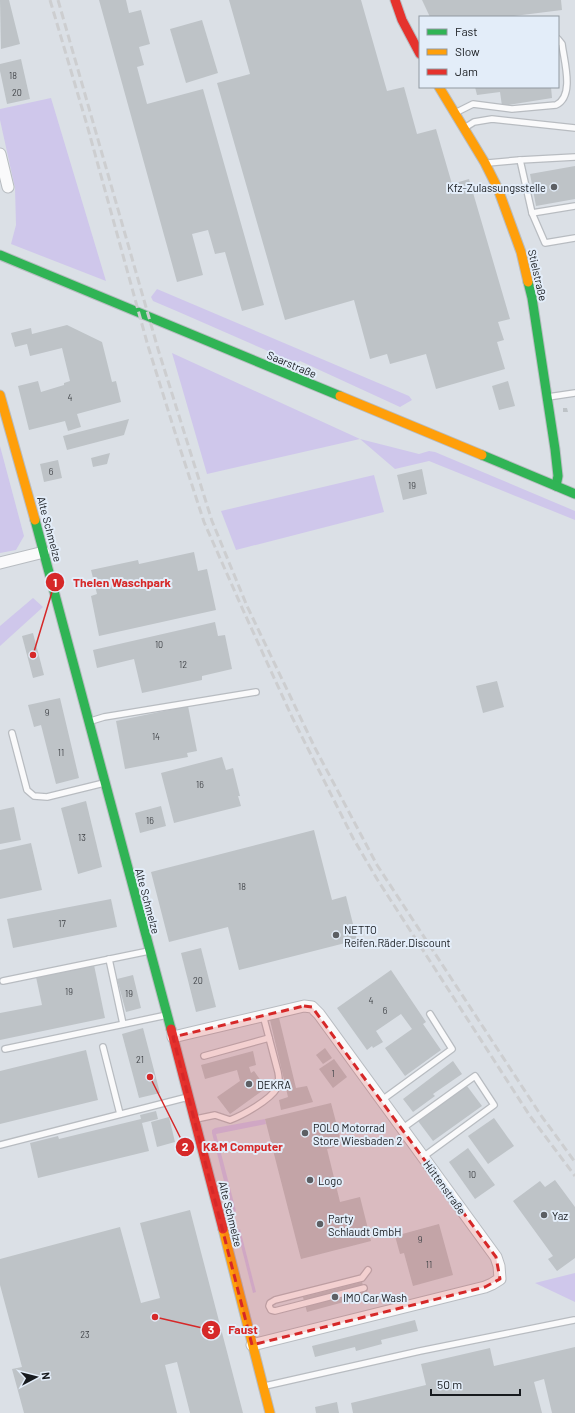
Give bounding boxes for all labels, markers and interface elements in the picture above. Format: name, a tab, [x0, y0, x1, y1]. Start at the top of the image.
legend	[419, 16, 559, 88]
text: Fast	[455, 24, 478, 38]
text: Slow	[455, 44, 480, 58]
text: Jam	[455, 64, 478, 78]
house number: 18	[9, 70, 17, 81]
house number: 20	[12, 87, 22, 98]
place label: Kfz-Zulassungsstelle	[447, 181, 546, 194]
marker: Kfz-Zulassungsstelle	[549, 182, 559, 192]
street label: Stielstraße	[526, 248, 550, 302]
street label: Saarstraße	[265, 348, 319, 380]
house number: 4	[68, 392, 73, 403]
house number: 6	[49, 466, 54, 477]
house number: 19	[408, 480, 416, 491]
street label: Alte Schmelze	[35, 495, 65, 563]
callout: Thelen Waschpark	[45, 570, 179, 594]
text: 1	[53, 575, 57, 589]
text: Thelen Waschpark	[73, 575, 172, 589]
house number: 10	[155, 639, 163, 650]
house number: 12	[179, 659, 187, 670]
house number: 9	[45, 707, 50, 718]
house number: 14	[152, 731, 160, 742]
house number: 11	[58, 747, 64, 758]
house number: 16	[196, 779, 204, 790]
house number: 16	[146, 815, 154, 826]
house number: 13	[78, 832, 86, 843]
street label: Alte Schmelze	[133, 867, 163, 935]
house number: 18	[238, 881, 246, 892]
house number: 17	[58, 918, 66, 929]
place label: NETTO Reifen.Räder.Discount	[344, 923, 451, 949]
marker: NETTO Reifen.Räder.Discount	[331, 930, 341, 940]
house number: 20	[193, 975, 203, 986]
house number: 19	[65, 986, 73, 997]
house number: 19	[125, 988, 133, 999]
house number: 4	[369, 995, 374, 1006]
house number: 6	[383, 1005, 388, 1016]
house number: 21	[136, 1054, 144, 1065]
house number: 1	[331, 1068, 335, 1079]
place label: DEKRA	[257, 1078, 291, 1091]
marker: DEKRA	[244, 1079, 254, 1089]
place label: POLO Motorrad Store Wiesbaden 2	[313, 1121, 402, 1147]
marker: POLO Motorrad Store Wiesbaden 2	[300, 1128, 310, 1138]
callout: K&M Computer	[175, 1135, 291, 1159]
text: 2	[182, 1139, 189, 1153]
text: K&M Computer	[203, 1139, 283, 1153]
street label: Hüttenstraße	[421, 1157, 469, 1217]
house number: 10	[468, 1169, 476, 1180]
place label: Logo	[318, 1174, 342, 1187]
marker: Logo	[305, 1175, 315, 1185]
street label: Alte Schmelze	[217, 1180, 245, 1248]
place label: Yaz	[552, 1209, 568, 1222]
marker: Yaz	[539, 1210, 549, 1220]
place label: Party Schlaudt GmbH	[328, 1212, 401, 1238]
marker: Party Schlaudt GmbH	[315, 1219, 325, 1229]
house number: 9	[418, 1234, 423, 1245]
house number: 11	[426, 1259, 432, 1270]
place label: IMO Car Wash	[343, 1291, 407, 1304]
marker: IMO Car Wash	[330, 1292, 340, 1302]
callout: Faust	[201, 1318, 266, 1342]
text: 3	[208, 1322, 214, 1336]
text: Faust	[228, 1322, 258, 1336]
house number: 23	[80, 1329, 90, 1340]
north arrow	[16, 1357, 56, 1397]
text: N	[40, 1371, 53, 1380]
scale bar	[431, 1371, 520, 1397]
text: 50 m	[437, 1377, 462, 1391]

